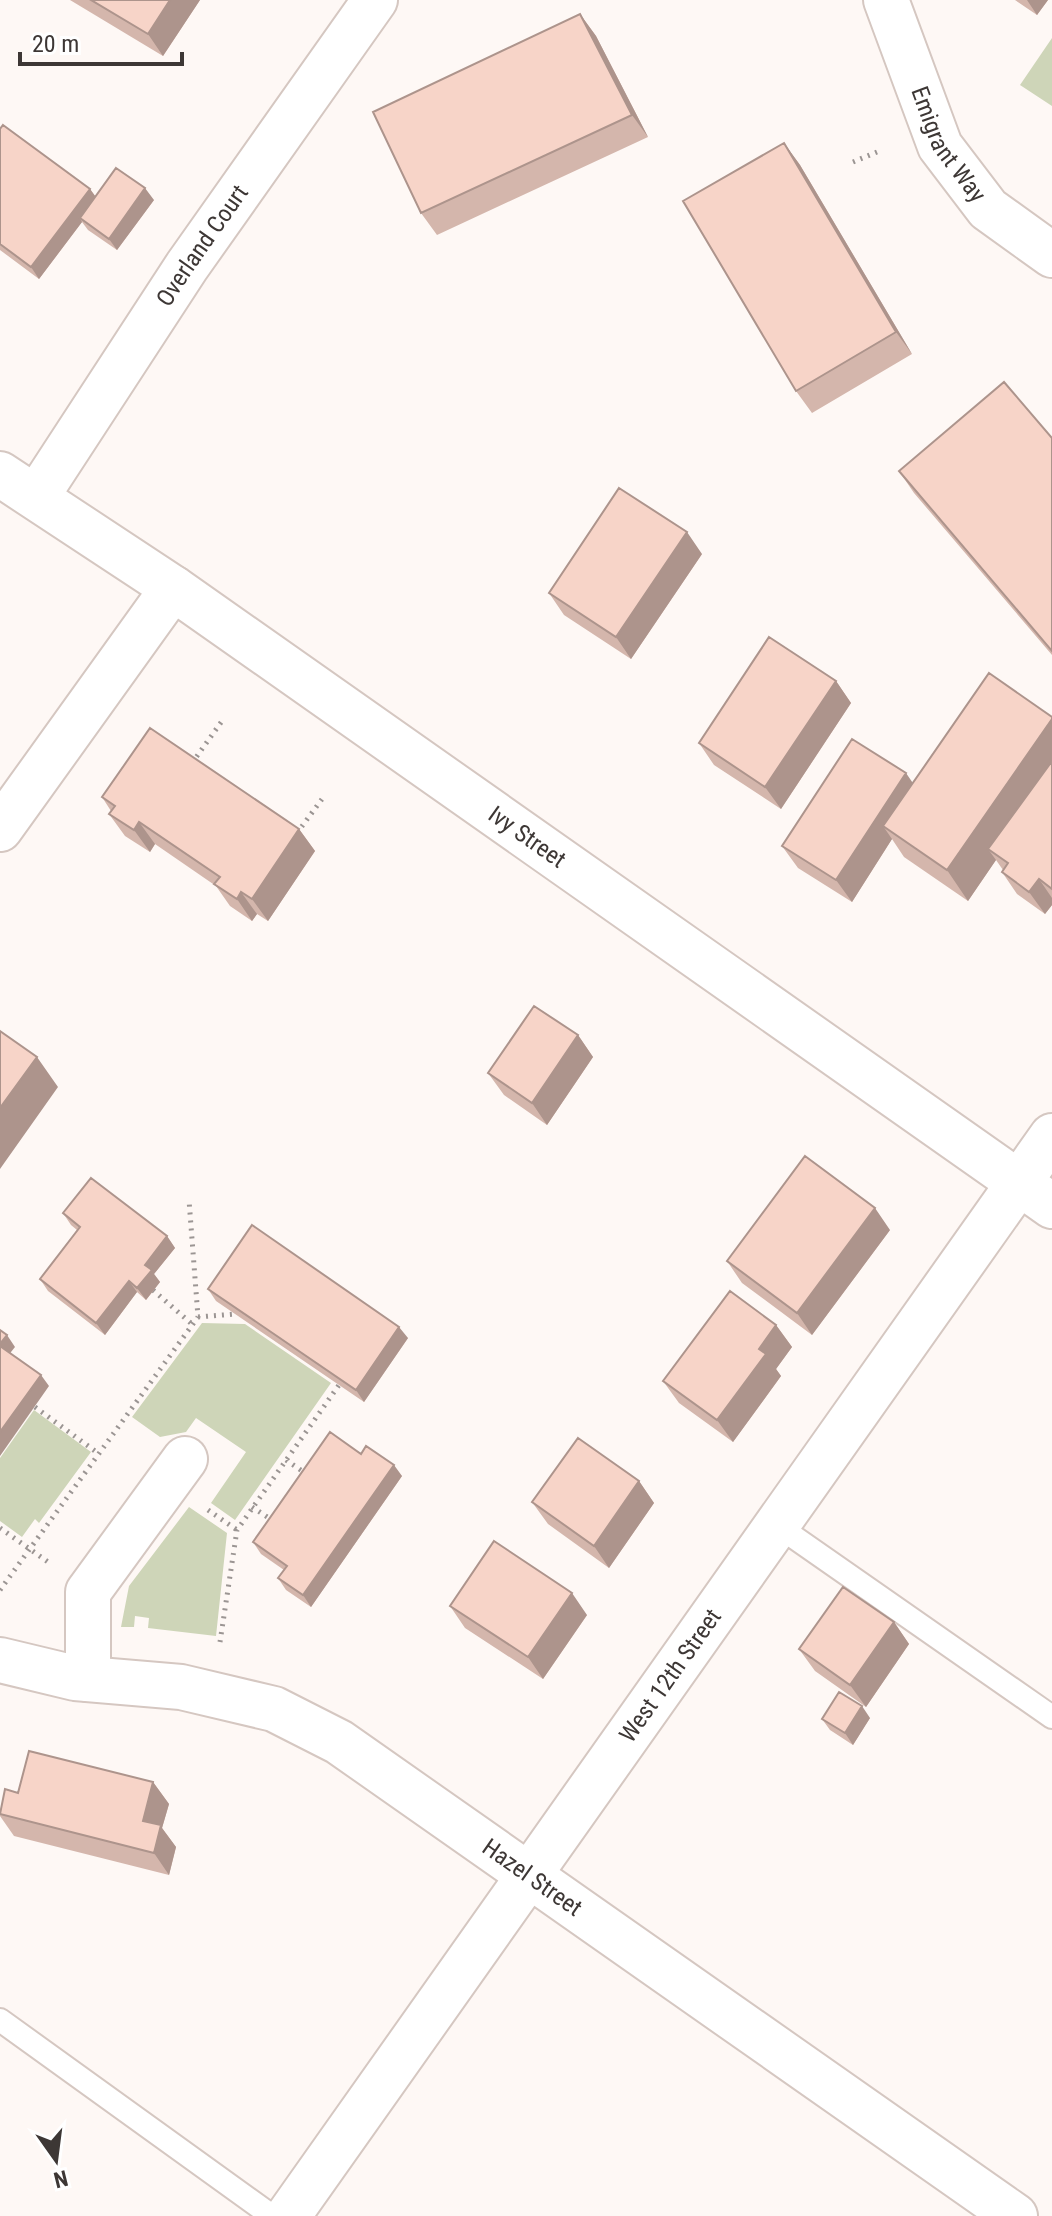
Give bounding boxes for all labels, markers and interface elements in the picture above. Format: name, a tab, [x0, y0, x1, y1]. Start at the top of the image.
scale bar	[20, 16, 182, 66]
text: 20 m	[32, 30, 79, 58]
street label: Emigrant Way	[905, 83, 992, 208]
street label: Overland Court	[151, 179, 254, 312]
street label: Ivy Street	[483, 800, 571, 874]
street label: West 12th Street	[614, 1603, 727, 1748]
street label: Hazel Street	[477, 1833, 587, 1922]
north arrow	[16, 2120, 96, 2200]
text: N	[51, 2165, 70, 2193]

